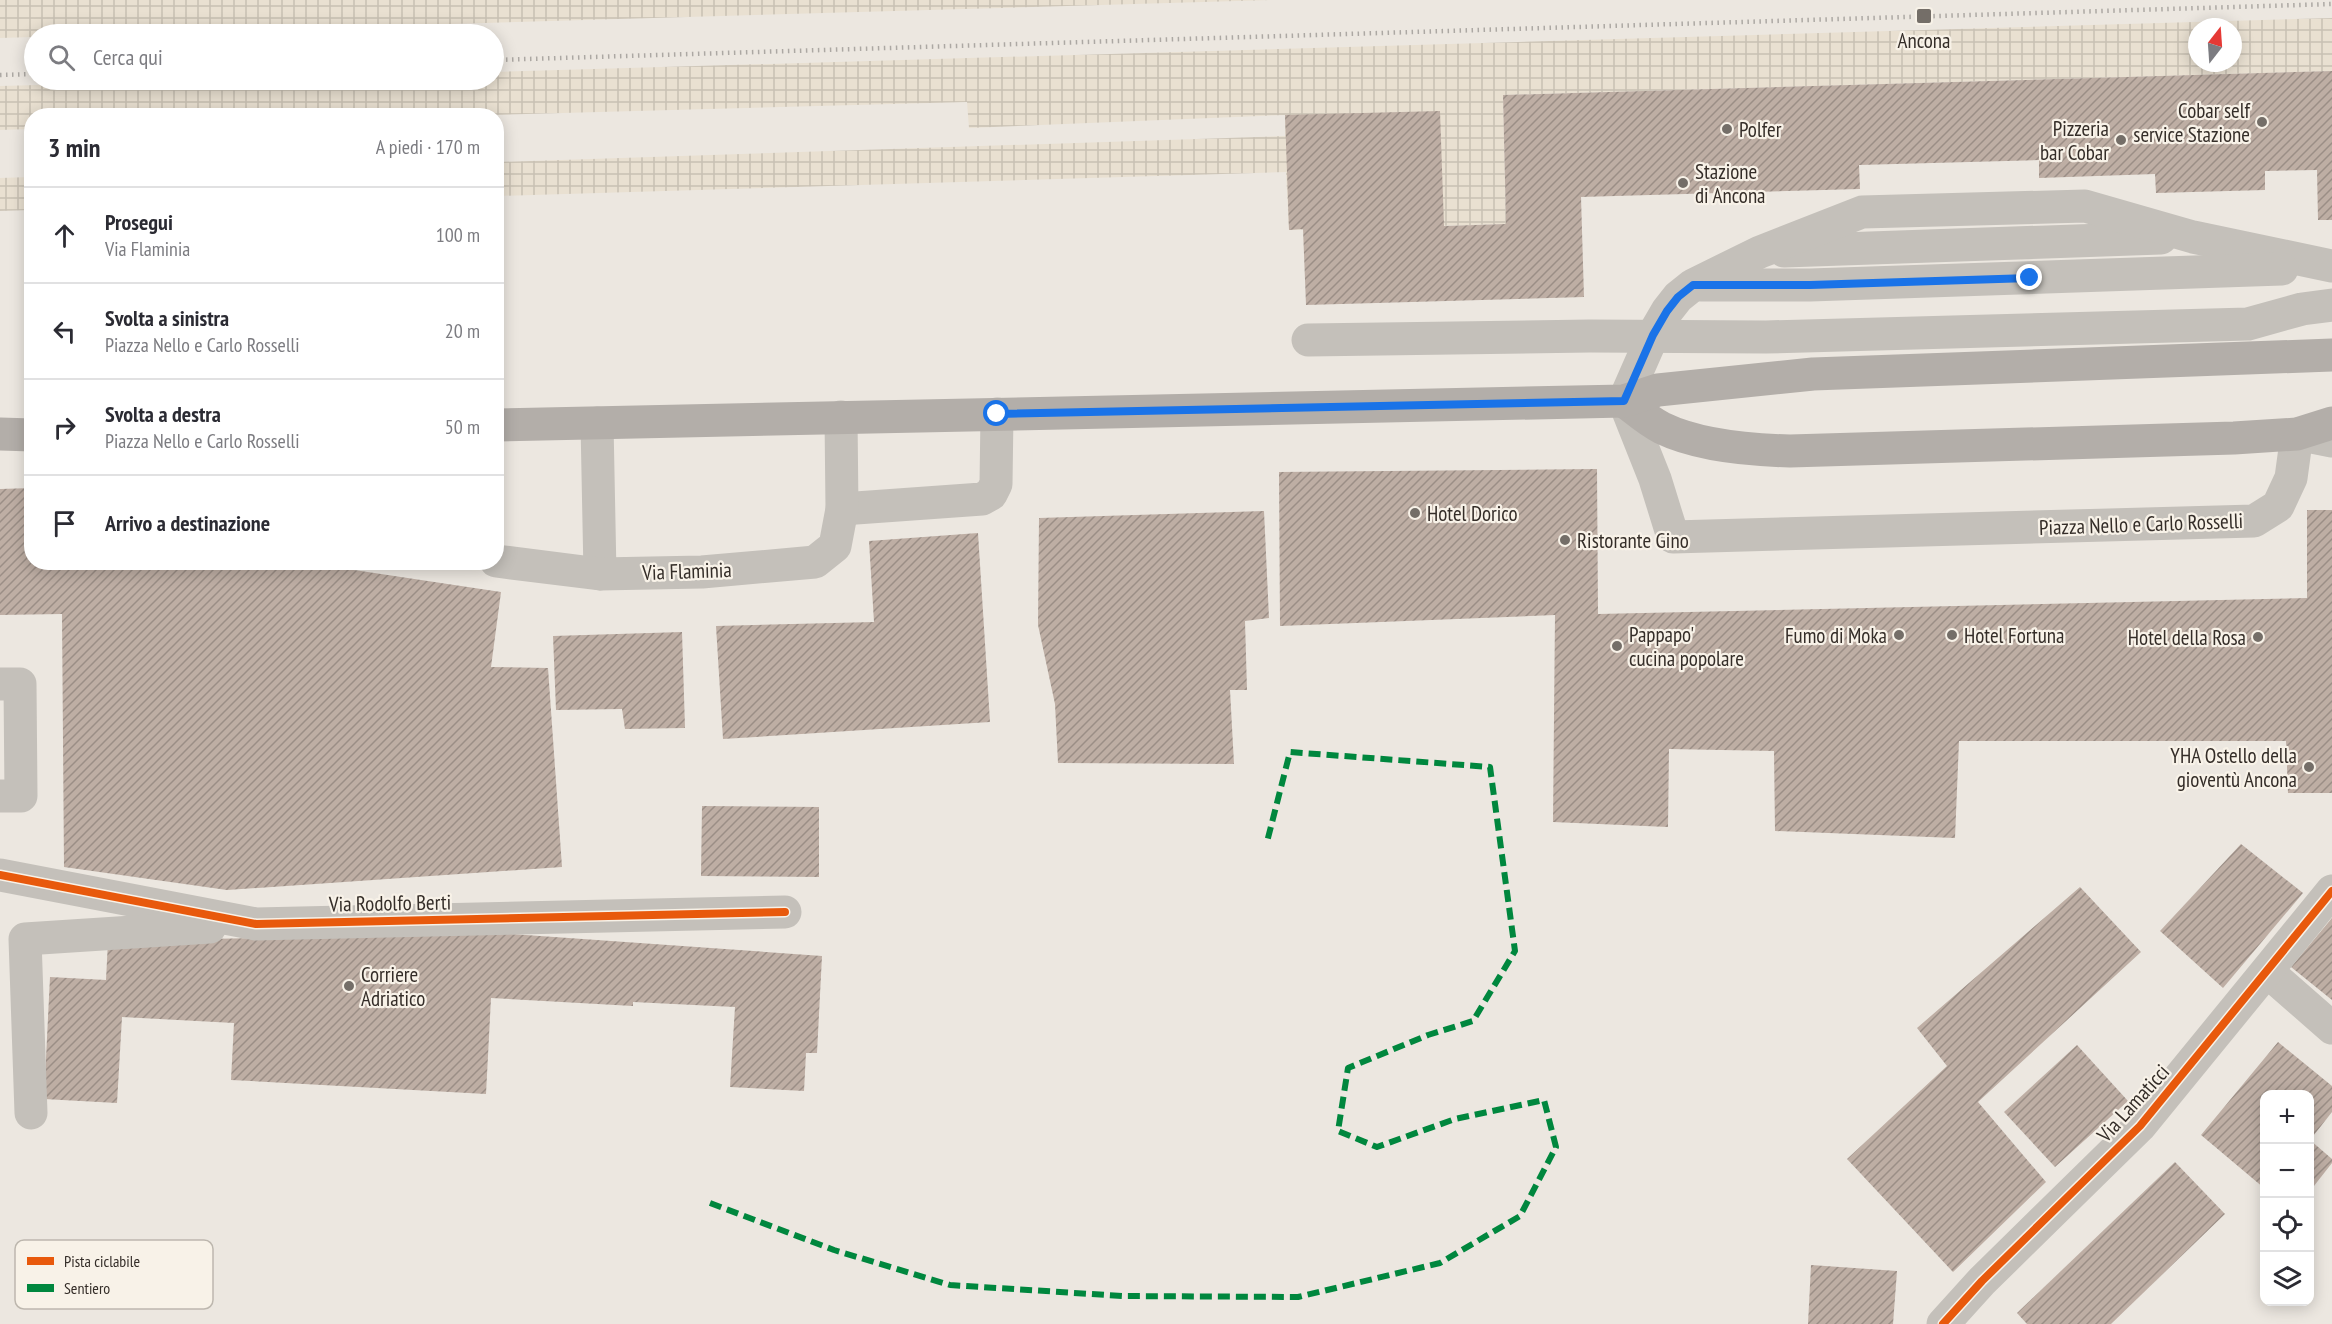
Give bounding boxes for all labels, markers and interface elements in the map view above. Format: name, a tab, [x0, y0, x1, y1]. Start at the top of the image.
marker: Ancona	[1915, 7, 1933, 25]
north arrow	[2188, 18, 2242, 72]
search box	[24, 24, 504, 90]
place label: Ancona	[1898, 27, 1950, 54]
icon: search	[45, 41, 78, 74]
text: Cerca qui	[93, 43, 163, 71]
place label: Cobar self service Stazione	[2133, 97, 2251, 148]
place label: Pizzeria bar Cobar	[2040, 115, 2109, 166]
marker: Cobar self service Stazione	[2255, 115, 2269, 129]
place label: Polfer	[1739, 116, 1782, 143]
marker: Polfer	[1720, 122, 1734, 136]
text: 3 min	[48, 131, 101, 164]
marker: Pizzeria bar Cobar	[2114, 133, 2128, 147]
text: A piedi · 170 m	[376, 134, 480, 160]
place label: Stazione di Ancona	[1695, 158, 1766, 209]
marker: Stazione di Ancona	[1676, 176, 1690, 190]
text: Prosegui	[105, 208, 173, 236]
icon: ahead	[48, 219, 81, 252]
text: 100 m	[436, 222, 480, 248]
text: Via Flaminia	[105, 236, 190, 262]
route end	[2016, 264, 2042, 290]
text: Svolta a sinistra	[105, 304, 229, 332]
icon: left	[48, 315, 81, 348]
text: 20 m	[445, 318, 480, 344]
text: Piazza Nello e Carlo Rosselli	[105, 332, 300, 358]
text: Svolta a destra	[105, 400, 221, 428]
route start	[983, 400, 1009, 426]
icon: right	[48, 411, 81, 444]
text: 50 m	[445, 414, 480, 440]
text: Piazza Nello e Carlo Rosselli	[105, 428, 300, 454]
place label: Hotel Dorico	[1427, 500, 1518, 527]
marker: Hotel Dorico	[1408, 506, 1422, 520]
icon: arrive	[48, 507, 81, 540]
street label: Piazza Nello e Carlo Rosselli	[2038, 507, 2244, 541]
text: Arrivo a destinazione	[105, 509, 270, 537]
place label: Ristorante Gino	[1577, 527, 1689, 554]
marker: Ristorante Gino	[1558, 533, 1572, 547]
street label: Via Flaminia	[641, 556, 732, 586]
place label: Pappapo' cucina popolare	[1629, 621, 1744, 672]
place label: Fumo di Moka	[1785, 622, 1887, 649]
place label: Hotel Fortuna	[1964, 622, 2064, 649]
place label: Hotel della Rosa	[2128, 624, 2246, 651]
marker: Fumo di Moka	[1892, 628, 1906, 642]
marker: Hotel Fortuna	[1945, 628, 1959, 642]
marker: Hotel della Rosa	[2251, 630, 2265, 644]
marker: Pappapo' cucina popolare	[1610, 639, 1624, 653]
place label: YHA Ostello della gioventù Ancona	[2170, 742, 2297, 793]
marker: YHA Ostello della gioventù Ancona	[2302, 760, 2316, 774]
street label: Via Rodolfo Berti	[328, 888, 451, 918]
place label: Corriere Adriatico	[361, 961, 425, 1012]
marker: Corriere Adriatico	[342, 979, 356, 993]
street label: Via Lamaticci	[2090, 1058, 2175, 1148]
map controls	[2260, 1090, 2314, 1306]
button: +	[2260, 1090, 2314, 1144]
button: −	[2260, 1144, 2314, 1198]
button: locate	[2260, 1198, 2314, 1252]
legend	[15, 1240, 213, 1309]
text: Pista ciclabile	[64, 1251, 140, 1271]
button: layers	[2260, 1252, 2314, 1306]
text: Sentiero	[64, 1278, 110, 1298]

